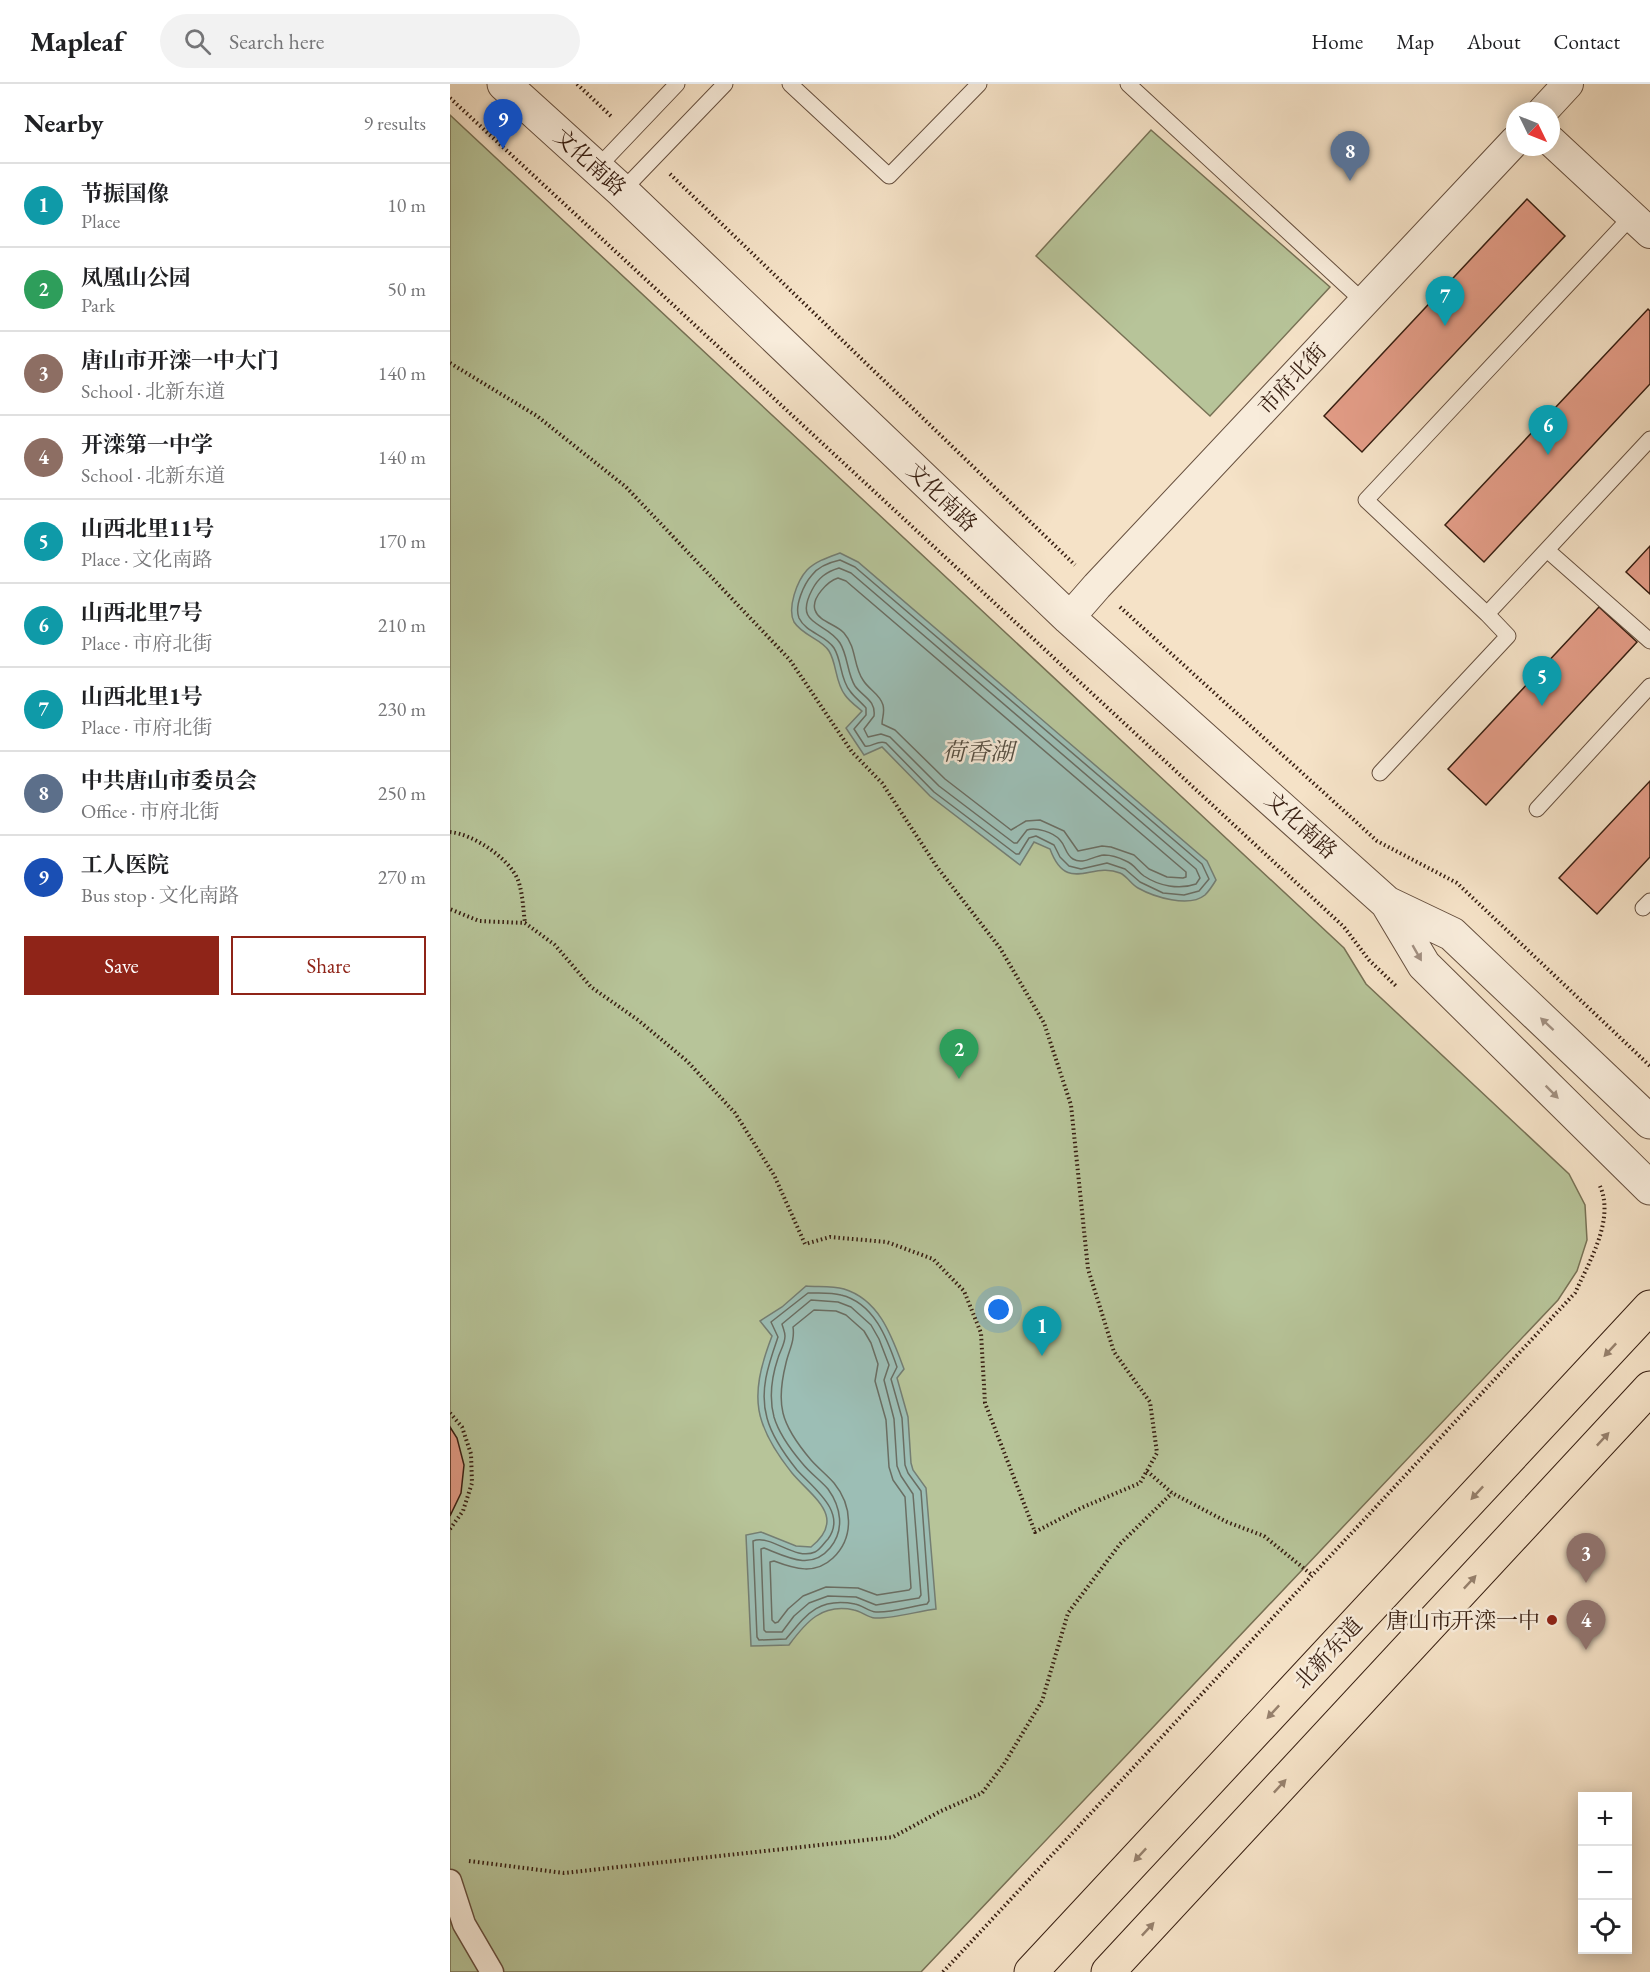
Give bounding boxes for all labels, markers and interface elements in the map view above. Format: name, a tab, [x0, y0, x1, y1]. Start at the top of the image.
search box	[160, 14, 580, 68]
text: Mapleaf	[30, 23, 124, 59]
icon: search	[181, 25, 214, 58]
text: Search here	[229, 27, 324, 56]
text: Home	[1311, 28, 1363, 55]
text: Map	[1396, 28, 1434, 55]
text: About	[1467, 28, 1520, 55]
text: Contact	[1553, 28, 1620, 55]
pin: 9	[484, 100, 522, 149]
north arrow	[1506, 102, 1560, 156]
text: Nearby	[24, 106, 104, 140]
text: 9 results	[363, 110, 426, 136]
street label: 文化南路	[548, 122, 632, 202]
pin: 8	[1330, 132, 1370, 181]
text: 节振国像	[81, 179, 169, 208]
text: 1	[38, 192, 49, 218]
text: 10 m	[387, 192, 426, 218]
text: Place	[81, 208, 120, 234]
text: 凤凰山公园	[81, 263, 191, 292]
text: 2	[38, 276, 49, 302]
text: 50 m	[387, 276, 426, 302]
pin: 7	[1426, 276, 1464, 326]
text: Park	[81, 292, 115, 318]
street label: 市府北街	[1251, 337, 1333, 421]
text: 唐山市开滦一中大门	[81, 346, 279, 375]
text: 3	[38, 360, 49, 386]
text: 140 m	[378, 360, 426, 386]
text: School · 北新东道	[81, 378, 225, 404]
pin: 6	[1528, 406, 1568, 455]
text: 开滦第一中学	[81, 430, 213, 459]
text: 4	[38, 444, 49, 470]
text: 140 m	[378, 444, 426, 470]
street label: 文化南路	[900, 456, 984, 538]
text: School · 北新东道	[81, 462, 225, 488]
text: 山西北里11号	[81, 514, 214, 543]
text: 5	[38, 528, 49, 554]
text: 170 m	[378, 528, 426, 554]
text: Place · 文化南路	[81, 546, 212, 572]
text: 山西北里7号	[81, 598, 203, 627]
text: 6	[38, 612, 49, 638]
text: 210 m	[378, 612, 426, 638]
text: Place · 市府北街	[81, 630, 212, 656]
pin: 5	[1522, 656, 1562, 706]
text: 山西北里1号	[81, 682, 203, 711]
text: 7	[38, 696, 49, 722]
text: 230 m	[378, 696, 426, 722]
text: Place · 市府北街	[81, 714, 212, 740]
water label: 荷香湖	[942, 736, 1018, 767]
text: 中共唐山市委员会	[81, 766, 257, 795]
text: 8	[38, 780, 49, 806]
text: 250 m	[378, 780, 426, 806]
street label: 文化南路	[1259, 785, 1343, 865]
text: Office · 市府北街	[81, 798, 219, 824]
text: 工人医院	[81, 850, 169, 879]
text: 9	[38, 864, 49, 890]
text: 270 m	[378, 864, 426, 890]
text: Bus stop · 文化南路	[81, 882, 239, 908]
button: Save	[24, 936, 219, 995]
button: Share	[231, 936, 426, 995]
one-way arrow	[1411, 945, 1422, 961]
one-way arrow	[1540, 1017, 1554, 1031]
pin: 2	[940, 1030, 978, 1079]
one-way arrow	[1545, 1085, 1559, 1099]
your location	[984, 1295, 1013, 1324]
pin: 1	[1022, 1306, 1062, 1356]
one-way arrow	[1604, 1342, 1617, 1357]
one-way arrow	[1596, 1431, 1610, 1446]
one-way arrow	[1470, 1485, 1484, 1500]
pin: 3	[1566, 1534, 1606, 1583]
one-way arrow	[1463, 1574, 1477, 1589]
pin: 4	[1566, 1600, 1606, 1650]
place label: 唐山市开滦一中	[1386, 1606, 1540, 1635]
street label: 北新东道	[1287, 1611, 1369, 1695]
marker: 唐山市开滦一中	[1545, 1613, 1559, 1627]
one-way arrow	[1267, 1704, 1280, 1719]
one-way arrow	[1273, 1779, 1287, 1793]
map controls	[1578, 1792, 1632, 1954]
button: +	[1578, 1792, 1632, 1846]
button: −	[1578, 1846, 1632, 1900]
one-way arrow	[1133, 1847, 1147, 1862]
button: locate	[1578, 1900, 1632, 1954]
one-way arrow	[1141, 1922, 1154, 1937]

